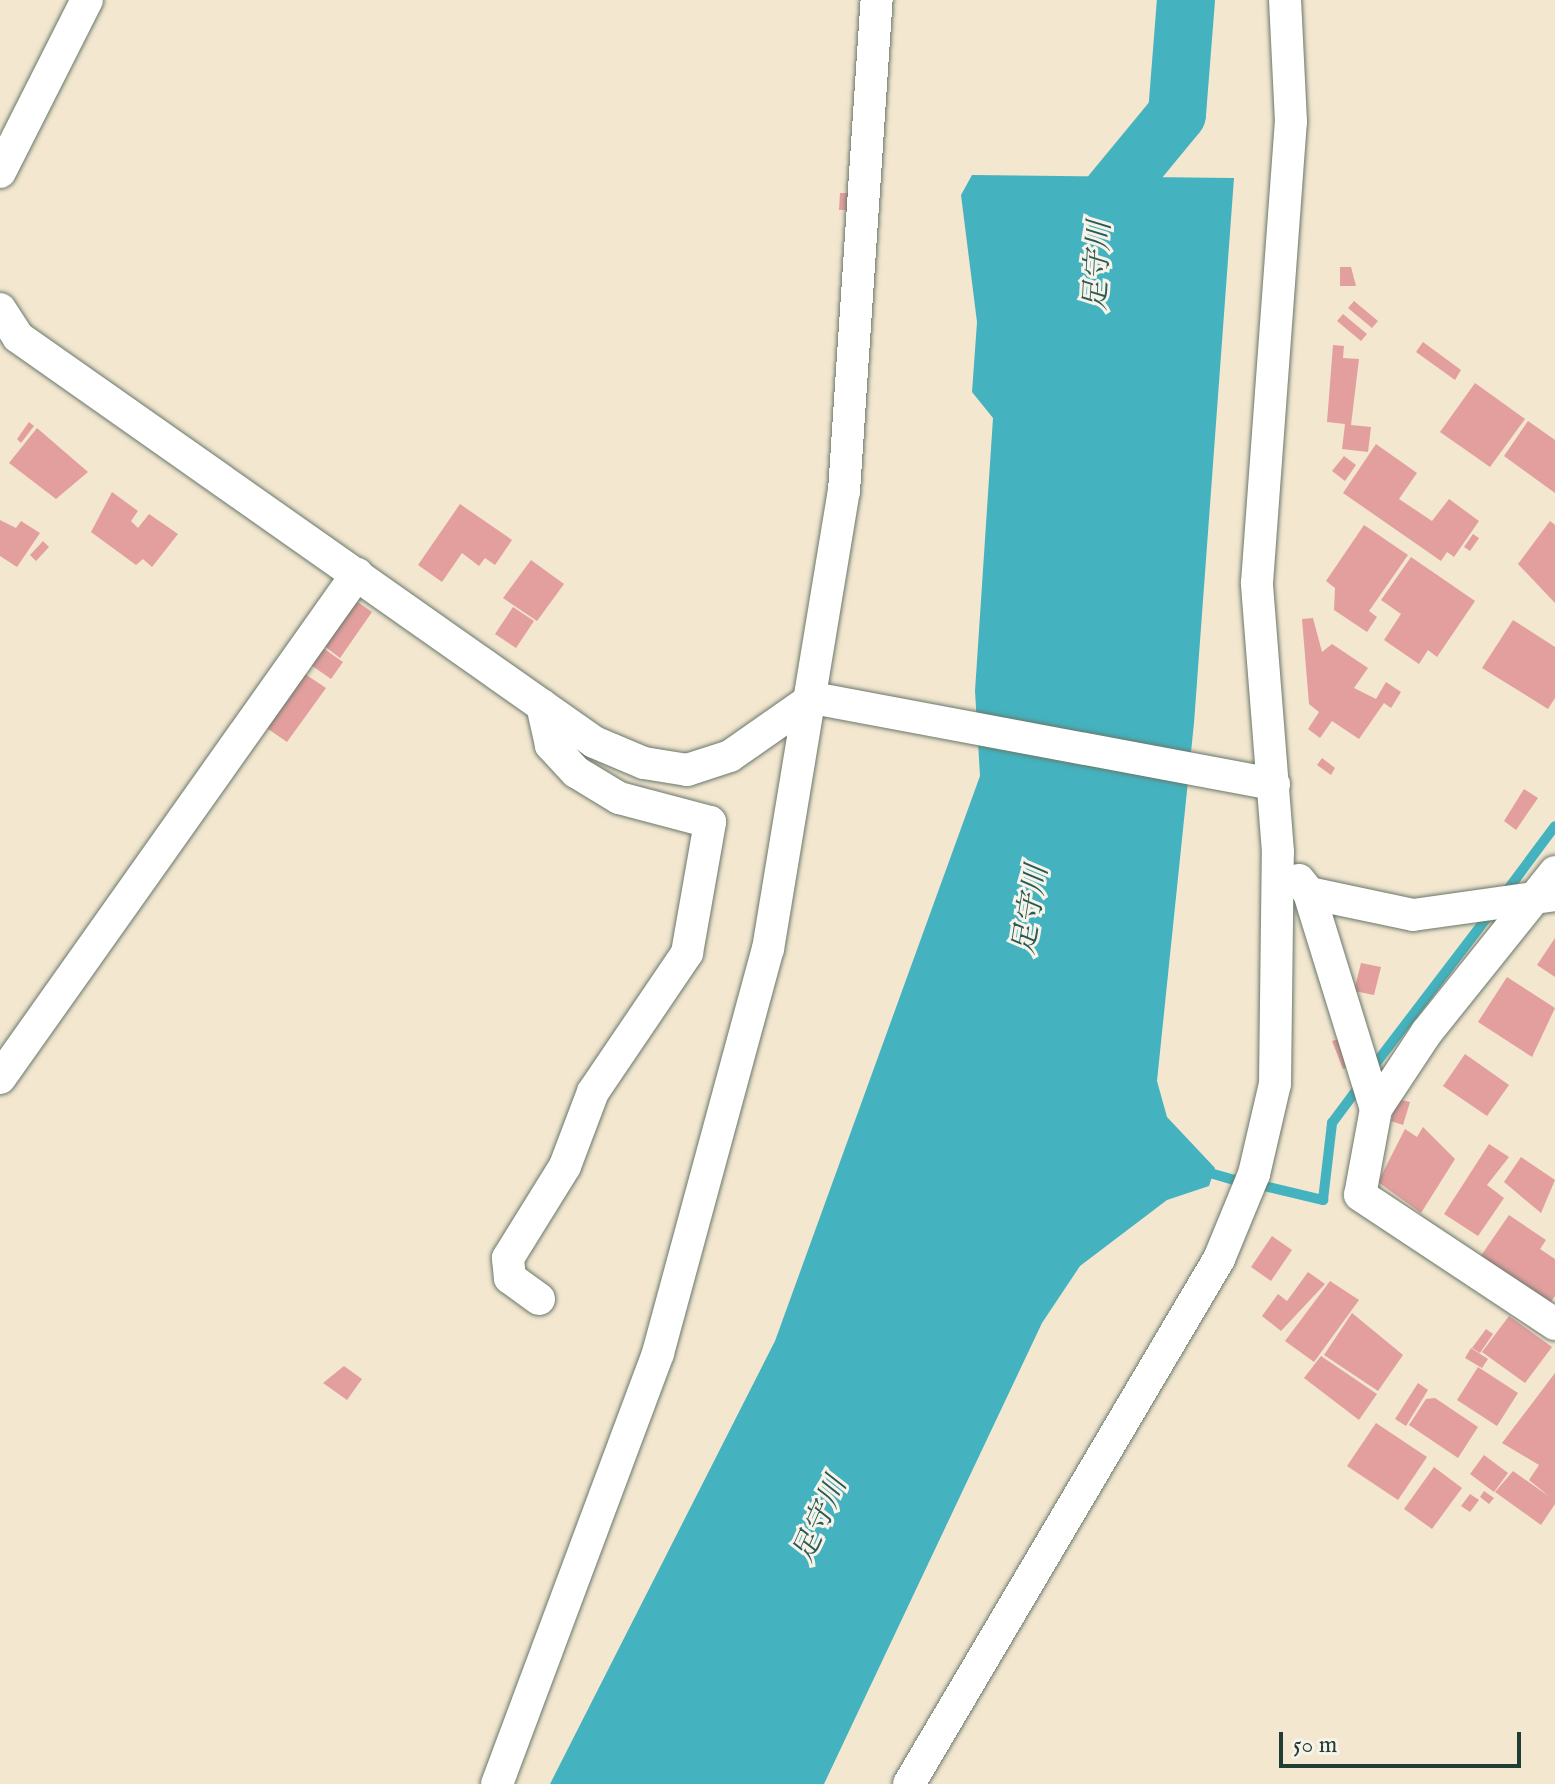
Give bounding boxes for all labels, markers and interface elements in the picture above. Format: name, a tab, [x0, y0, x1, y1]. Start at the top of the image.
water label: 足守川	[1079, 220, 1119, 312]
water label: 足守川	[1007, 863, 1057, 957]
water label: 足守川	[786, 1472, 856, 1568]
scale bar	[1283, 1716, 1525, 1766]
text: 50 m	[1293, 1730, 1337, 1761]

